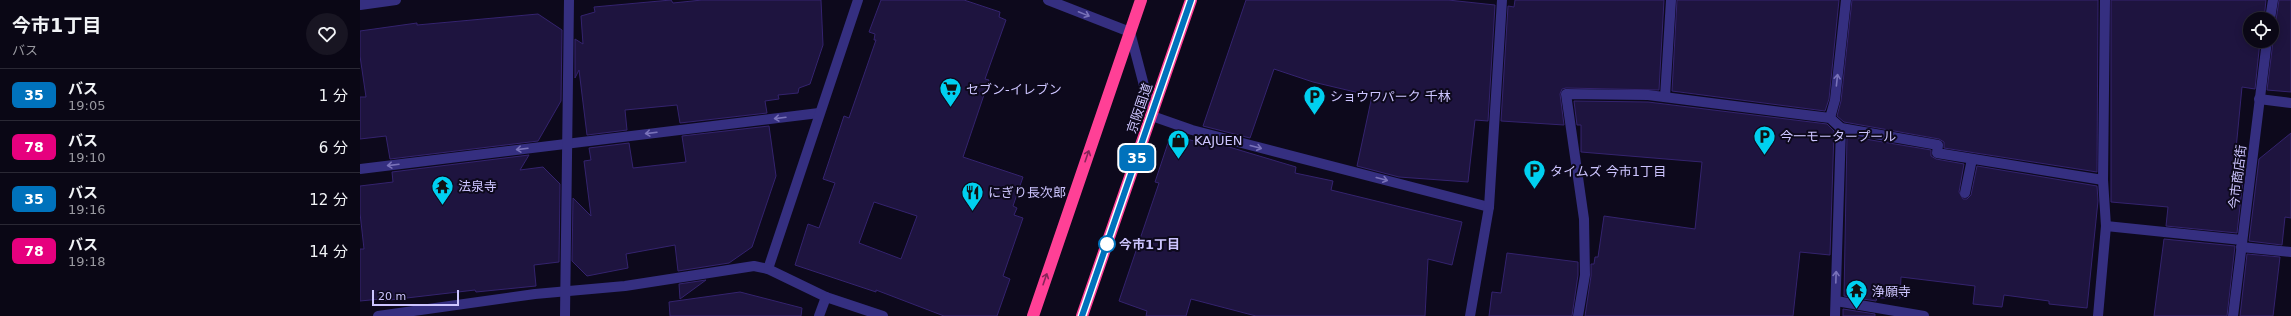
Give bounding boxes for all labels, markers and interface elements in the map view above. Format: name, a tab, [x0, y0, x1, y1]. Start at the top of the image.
one-way arrow	[1078, 11, 1090, 19]
map controls	[2243, 12, 2279, 48]
button: locate	[2243, 12, 2279, 48]
button: heart	[306, 13, 348, 55]
text: 今市1丁目	[12, 14, 101, 36]
text: バス	[12, 43, 38, 58]
one-way arrow	[1833, 73, 1841, 86]
supermarket icon: セブン-イレブン	[937, 76, 963, 109]
text: バス	[68, 80, 98, 98]
street label: 京阪国道	[1124, 81, 1155, 135]
place label: セブン-イレブン	[966, 82, 1062, 97]
parking icon: ショウワパーク 千林	[1301, 83, 1327, 116]
text: 35	[24, 87, 44, 103]
text: 1 分	[319, 87, 348, 105]
place label: ショウワパーク 千林	[1330, 89, 1451, 104]
text: 19:05	[68, 98, 105, 113]
one-way arrow	[774, 114, 787, 121]
parking icon: 今一モータープール	[1752, 123, 1778, 156]
shop icon: KAJUEN	[1166, 127, 1192, 160]
one-way arrow	[645, 129, 658, 137]
place label: 今一モータープール	[1780, 129, 1896, 144]
text: バス	[68, 132, 98, 150]
place label: KAJUEN	[1194, 133, 1242, 148]
text: 78	[24, 139, 44, 155]
text: 6 分	[319, 139, 348, 157]
one-way arrow	[1249, 143, 1262, 151]
street label: 今市商店街	[2226, 144, 2249, 210]
one-way arrow	[516, 145, 529, 153]
line badge: 35	[1119, 145, 1155, 171]
text: 19:10	[68, 150, 105, 165]
one-way arrow	[1084, 150, 1092, 162]
text: 35	[1127, 150, 1147, 166]
parking icon: タイムズ 今市1丁目	[1521, 158, 1547, 191]
one-way arrow	[387, 161, 400, 169]
place label: タイムズ 今市1丁目	[1550, 164, 1666, 179]
temple icon: 法泉寺	[429, 173, 455, 206]
one-way arrow	[1375, 176, 1388, 183]
place label: 法泉寺	[458, 179, 497, 194]
restaurant icon: にぎり長次郎	[960, 179, 986, 212]
text: バス	[68, 184, 98, 202]
place label: にぎり長次郎	[988, 185, 1066, 200]
text: 35	[24, 191, 44, 207]
text: 12 分	[309, 191, 348, 209]
text: 19:16	[68, 202, 105, 217]
marker: 今市1丁目	[1098, 235, 1116, 253]
text: バス	[68, 236, 98, 254]
place label: 今市1丁目	[1119, 237, 1180, 252]
text: 78	[24, 243, 44, 259]
text: 14 分	[309, 243, 348, 261]
text: 19:18	[68, 254, 105, 269]
one-way arrow	[1833, 271, 1840, 284]
one-way arrow	[1042, 273, 1050, 285]
temple icon: 浄願寺	[1844, 278, 1870, 311]
place label: 浄願寺	[1872, 284, 1911, 299]
scale bar	[372, 288, 459, 307]
text: 20 m	[378, 290, 406, 303]

